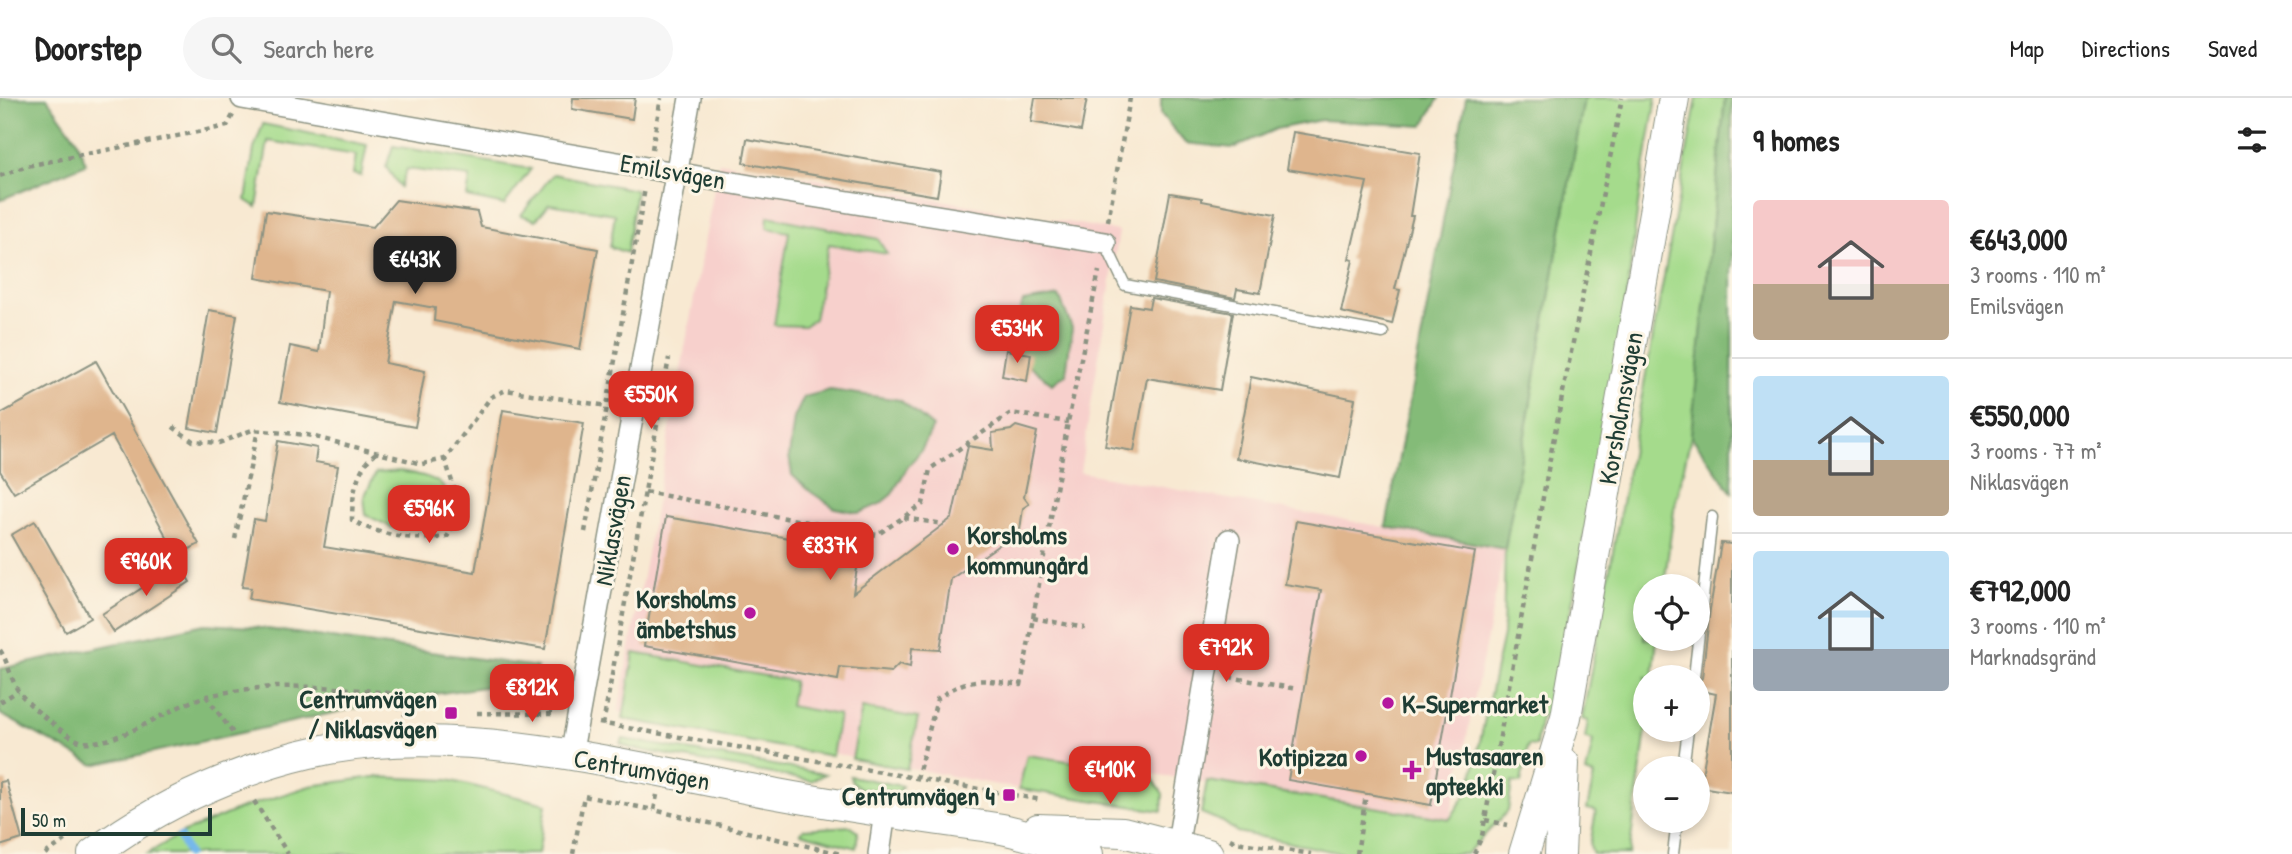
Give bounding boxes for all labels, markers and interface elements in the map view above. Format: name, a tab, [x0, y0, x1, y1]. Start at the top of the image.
search box	[183, 17, 673, 80]
text: Doorstep	[35, 26, 141, 70]
icon: search	[207, 29, 245, 67]
text: Search here	[263, 31, 374, 66]
text: Map	[2010, 32, 2044, 64]
text: Directions	[2082, 32, 2170, 64]
text: Saved	[2208, 32, 2257, 64]
text: 9 homes	[1753, 120, 1840, 160]
icon: filters	[2233, 121, 2271, 159]
street label: Emilsvägen	[618, 145, 728, 197]
text: €643,000	[1970, 219, 2067, 259]
icon: home	[1809, 228, 1893, 312]
pin: €643K	[366, 236, 464, 296]
text: €643K	[389, 243, 441, 274]
text: 3 rooms · 110 m²	[1970, 259, 2106, 290]
text: Emilsvägen	[1970, 290, 2064, 321]
pin: €534K	[968, 306, 1066, 365]
text: €534K	[991, 312, 1043, 343]
street label: Korsholmsvägen	[1589, 329, 1651, 487]
pin: €550K	[602, 372, 700, 431]
text: €550K	[625, 378, 677, 409]
text: €550,000	[1970, 395, 2070, 435]
icon: home	[1809, 404, 1893, 488]
text: 3 rooms · 77 m²	[1970, 435, 2102, 466]
text: Niklasvägen	[1970, 466, 2069, 497]
street label: Niklasvägen	[585, 472, 639, 588]
pin: €596K	[380, 486, 478, 545]
text: €596K	[404, 492, 454, 523]
place label: Korsholms kommungård	[967, 517, 1089, 583]
pin: €837K	[781, 522, 879, 582]
text: €837K	[803, 529, 857, 560]
pin: €960K	[97, 538, 195, 598]
marker: Korsholms kommungård	[945, 541, 961, 557]
text: €960K	[120, 545, 172, 576]
text: €792,000	[1970, 570, 2071, 610]
map controls	[1633, 574, 1710, 833]
button: locate	[1633, 574, 1710, 651]
icon: home	[1809, 579, 1893, 663]
place label: Korsholms ämbetshus	[636, 581, 736, 646]
marker: Korsholms ämbetshus	[742, 605, 758, 621]
text: 3 rooms · 110 m²	[1970, 610, 2106, 641]
pin: €792K	[1177, 624, 1275, 684]
text: €792K	[1199, 631, 1253, 662]
text: Marknadsgränd	[1970, 641, 2096, 672]
pin: €812K	[483, 664, 581, 724]
button: +	[1633, 665, 1710, 742]
text: €812K	[506, 671, 558, 702]
place label: Centrumvägen / Niklasvägen	[299, 681, 437, 747]
place label: K-Supermarket	[1402, 686, 1549, 722]
marker: K-Supermarket	[1380, 695, 1396, 711]
marker: Centrumvägen / Niklasvägen	[443, 705, 459, 721]
place label: Mustasaaren apteekki	[1426, 738, 1544, 804]
place label: Kotipizza	[1259, 739, 1348, 775]
street label: Centrumvägen	[571, 740, 713, 798]
pin: €410K	[1061, 746, 1159, 806]
marker: Kotipizza	[1353, 748, 1369, 764]
text: €410K	[1085, 753, 1135, 784]
button: −	[1633, 756, 1710, 833]
marker: Mustasaaren apteekki	[1404, 762, 1420, 778]
place label: Centrumvägen 4	[842, 778, 995, 814]
marker: Centrumvägen 4	[1001, 787, 1017, 803]
scale bar	[21, 805, 212, 837]
text: 50 m	[32, 807, 66, 833]

